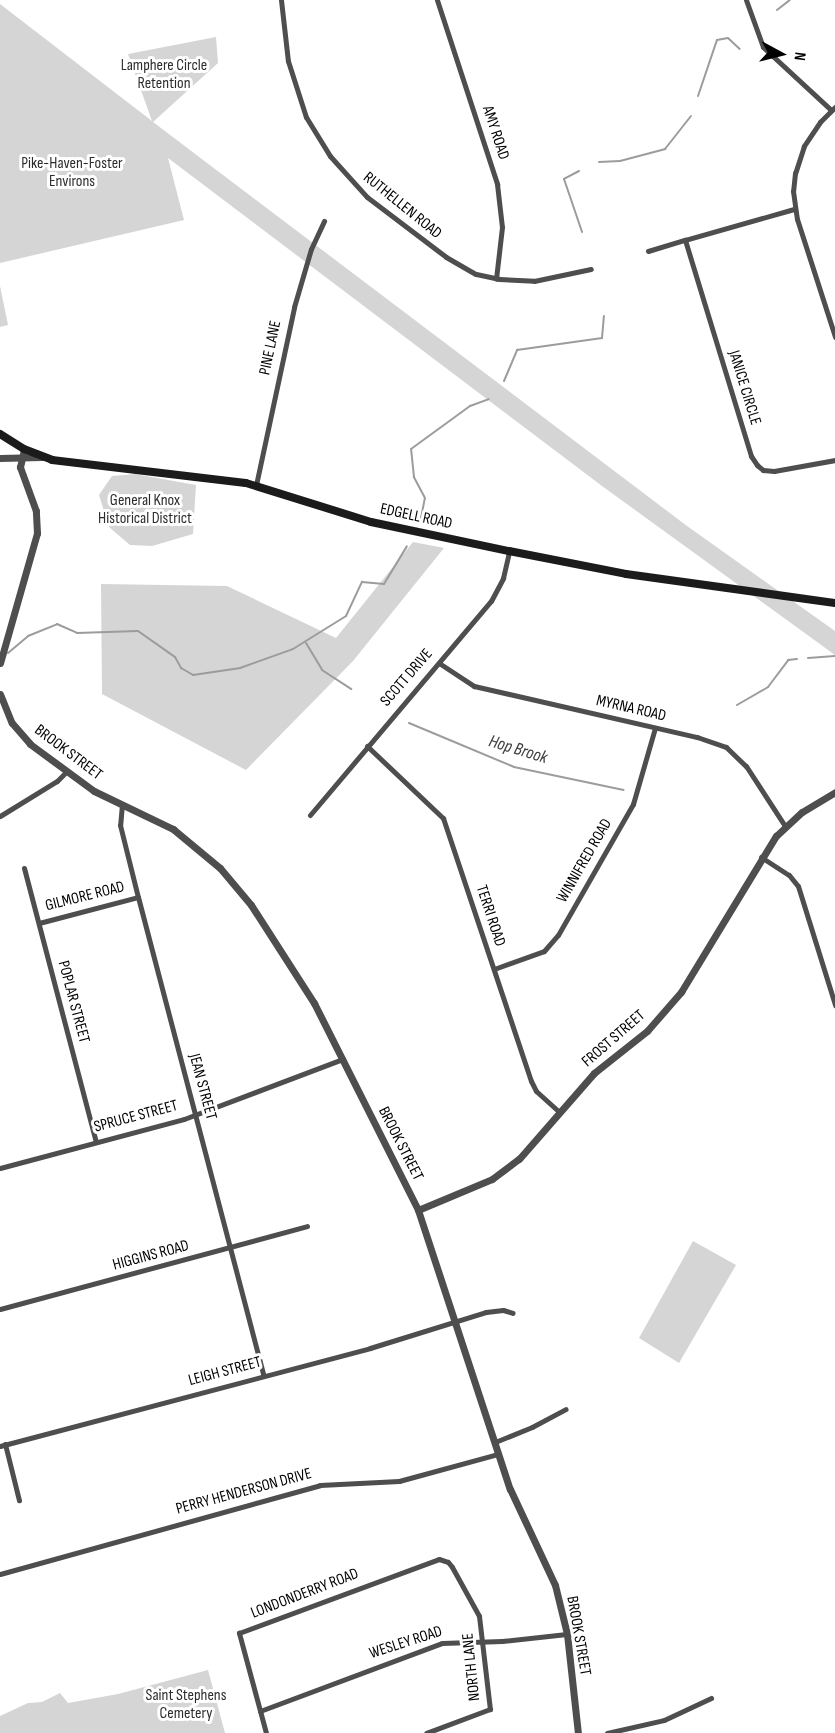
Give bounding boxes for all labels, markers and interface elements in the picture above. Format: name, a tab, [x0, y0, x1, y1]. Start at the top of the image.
north arrow	[751, 24, 811, 84]
text: N	[789, 51, 809, 62]
park label: Lamphere Circle Retention	[121, 56, 207, 94]
street label: AMY ROAD	[477, 104, 513, 162]
park label: Pike-Haven-Foster Environs	[21, 154, 123, 192]
street label: RUTHELLEN ROAD	[359, 169, 445, 243]
street label: PINE LANE	[256, 319, 286, 377]
street label: JANICE CIRCLE	[724, 348, 764, 428]
park label: General Knox Historical District	[98, 491, 192, 529]
street label: EDGELL ROAD	[378, 500, 454, 534]
street label: SCOTT DRIVE	[377, 645, 437, 711]
street label: MYRNA ROAD	[594, 692, 668, 726]
street label: BROOK STREET	[30, 721, 106, 785]
water label: Hop Brook	[486, 731, 550, 769]
street label: WINNIFRED ROAD	[553, 816, 617, 906]
street label: GILMORE ROAD	[43, 878, 127, 916]
street label: TERRI ROAD	[471, 883, 509, 949]
street label: POPLAR STREET	[53, 959, 93, 1045]
street label: FROST STREET	[578, 1006, 650, 1072]
street label: JEAN STREET	[184, 1052, 220, 1122]
street label: SPRUCE STREET	[92, 1097, 180, 1137]
street label: BROOK STREET	[373, 1104, 427, 1184]
street label: HIGGINS ROAD	[111, 1237, 191, 1275]
street label: LEIGH STREET	[186, 1353, 264, 1391]
street label: PERRY HENDERSON DRIVE	[174, 1465, 314, 1519]
street label: LONDONDERRY ROAD	[249, 1565, 361, 1623]
street label: BROOK STREET	[562, 1595, 594, 1677]
street label: WESLEY ROAD	[367, 1622, 445, 1664]
street label: NORTH LANE	[459, 1632, 485, 1702]
park label: Saint Stephens Cemetery	[146, 1686, 226, 1724]

